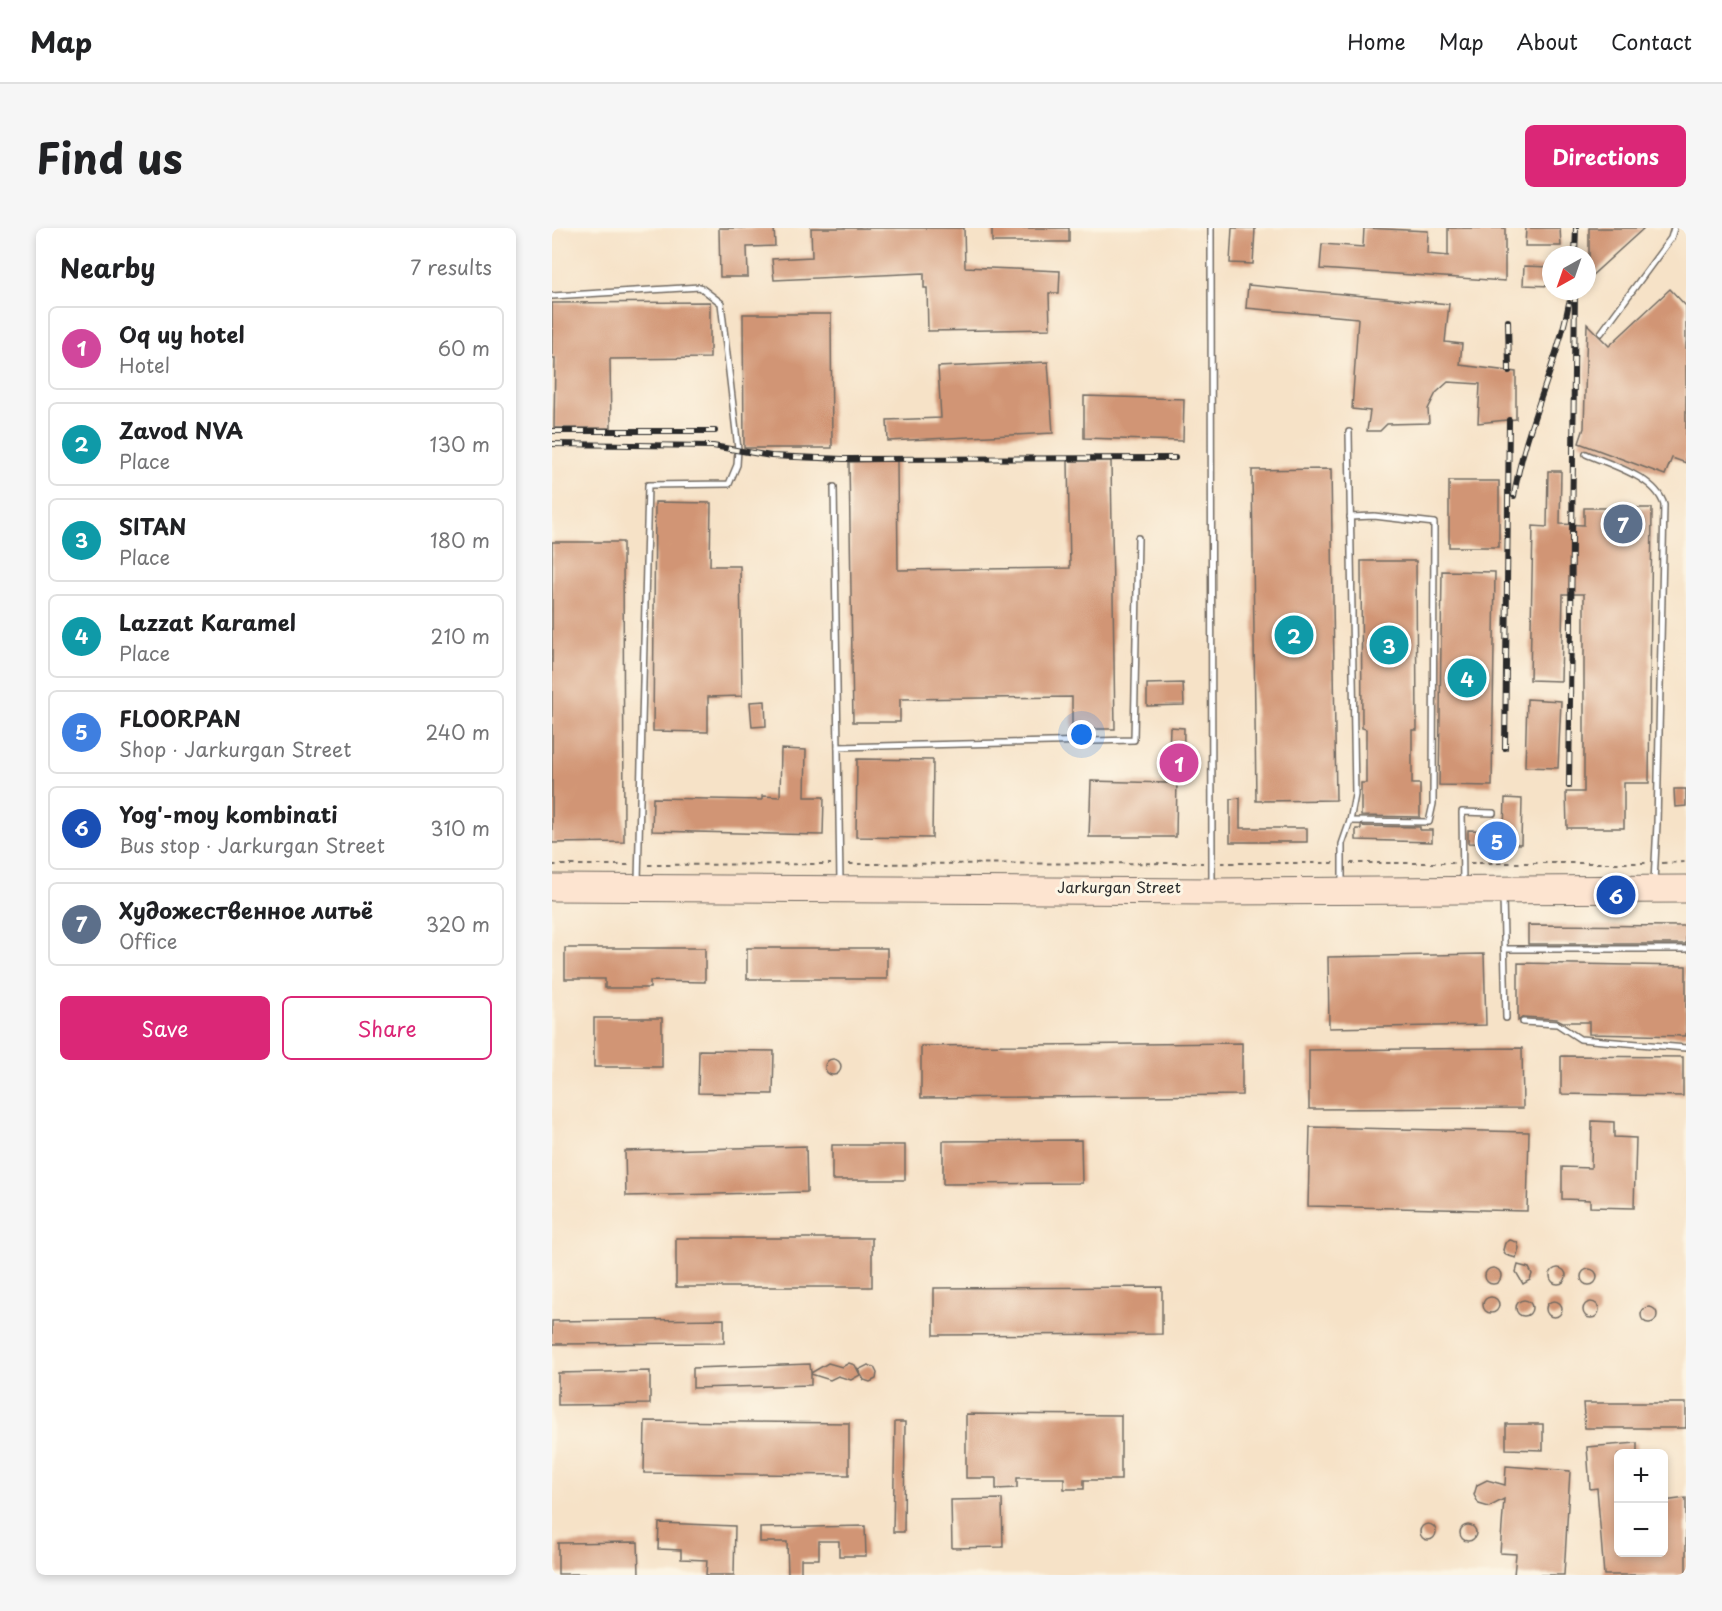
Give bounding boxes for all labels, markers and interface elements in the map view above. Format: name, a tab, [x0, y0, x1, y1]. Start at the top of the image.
text: Map	[30, 20, 92, 63]
text: Home	[1347, 25, 1406, 57]
text: Map	[1439, 25, 1484, 57]
text: About	[1517, 25, 1578, 57]
text: Contact	[1611, 25, 1692, 57]
text: Find us	[36, 125, 183, 188]
button: Directions	[1525, 125, 1686, 187]
north arrow	[1542, 246, 1596, 300]
text: Nearby	[60, 248, 155, 287]
text: 7 results	[410, 252, 492, 282]
text: Oq uy hotel	[119, 317, 245, 350]
text: 1	[77, 333, 86, 363]
text: 60 m	[438, 333, 490, 363]
text: Hotel	[119, 350, 170, 380]
text: Zavod NVA	[119, 413, 243, 446]
text: 2	[74, 429, 89, 459]
text: 130 m	[430, 429, 490, 459]
text: Place	[119, 446, 170, 476]
pin: 7	[1604, 502, 1642, 546]
text: SITAN	[119, 509, 187, 542]
text: 3	[75, 525, 88, 555]
text: 180 m	[430, 525, 490, 555]
text: Place	[119, 542, 170, 572]
text: Lazzat Karamel	[119, 605, 296, 638]
pin: 2	[1274, 612, 1314, 658]
text: 4	[75, 621, 88, 651]
text: 210 m	[431, 621, 490, 651]
pin: 3	[1370, 622, 1408, 668]
text: Place	[119, 638, 170, 668]
pin: 4	[1448, 656, 1486, 700]
text: FLOORPAN	[119, 701, 241, 734]
text: 5	[75, 717, 88, 747]
text: 240 m	[425, 717, 490, 747]
your location	[1067, 720, 1096, 749]
text: Shop · Jarkurgan Street	[119, 734, 351, 764]
pin: 1	[1160, 740, 1198, 786]
text: Yog'-moy kombinati	[119, 797, 338, 830]
text: 6	[74, 813, 89, 843]
text: 310 m	[430, 813, 490, 843]
pin: 5	[1478, 818, 1516, 864]
text: Bus stop · Jarkurgan Street	[119, 830, 385, 860]
pin: 6	[1596, 872, 1636, 918]
street label: Jarkurgan Street	[1057, 875, 1181, 898]
text: Художественное литьё	[119, 893, 373, 926]
text: 7	[76, 909, 87, 939]
text: 320 m	[426, 909, 490, 939]
text: Office	[119, 926, 177, 956]
button: Save	[60, 996, 270, 1060]
button: Share	[282, 996, 492, 1060]
map controls	[1614, 1449, 1668, 1557]
button: +	[1614, 1449, 1668, 1503]
button: −	[1614, 1503, 1668, 1557]

